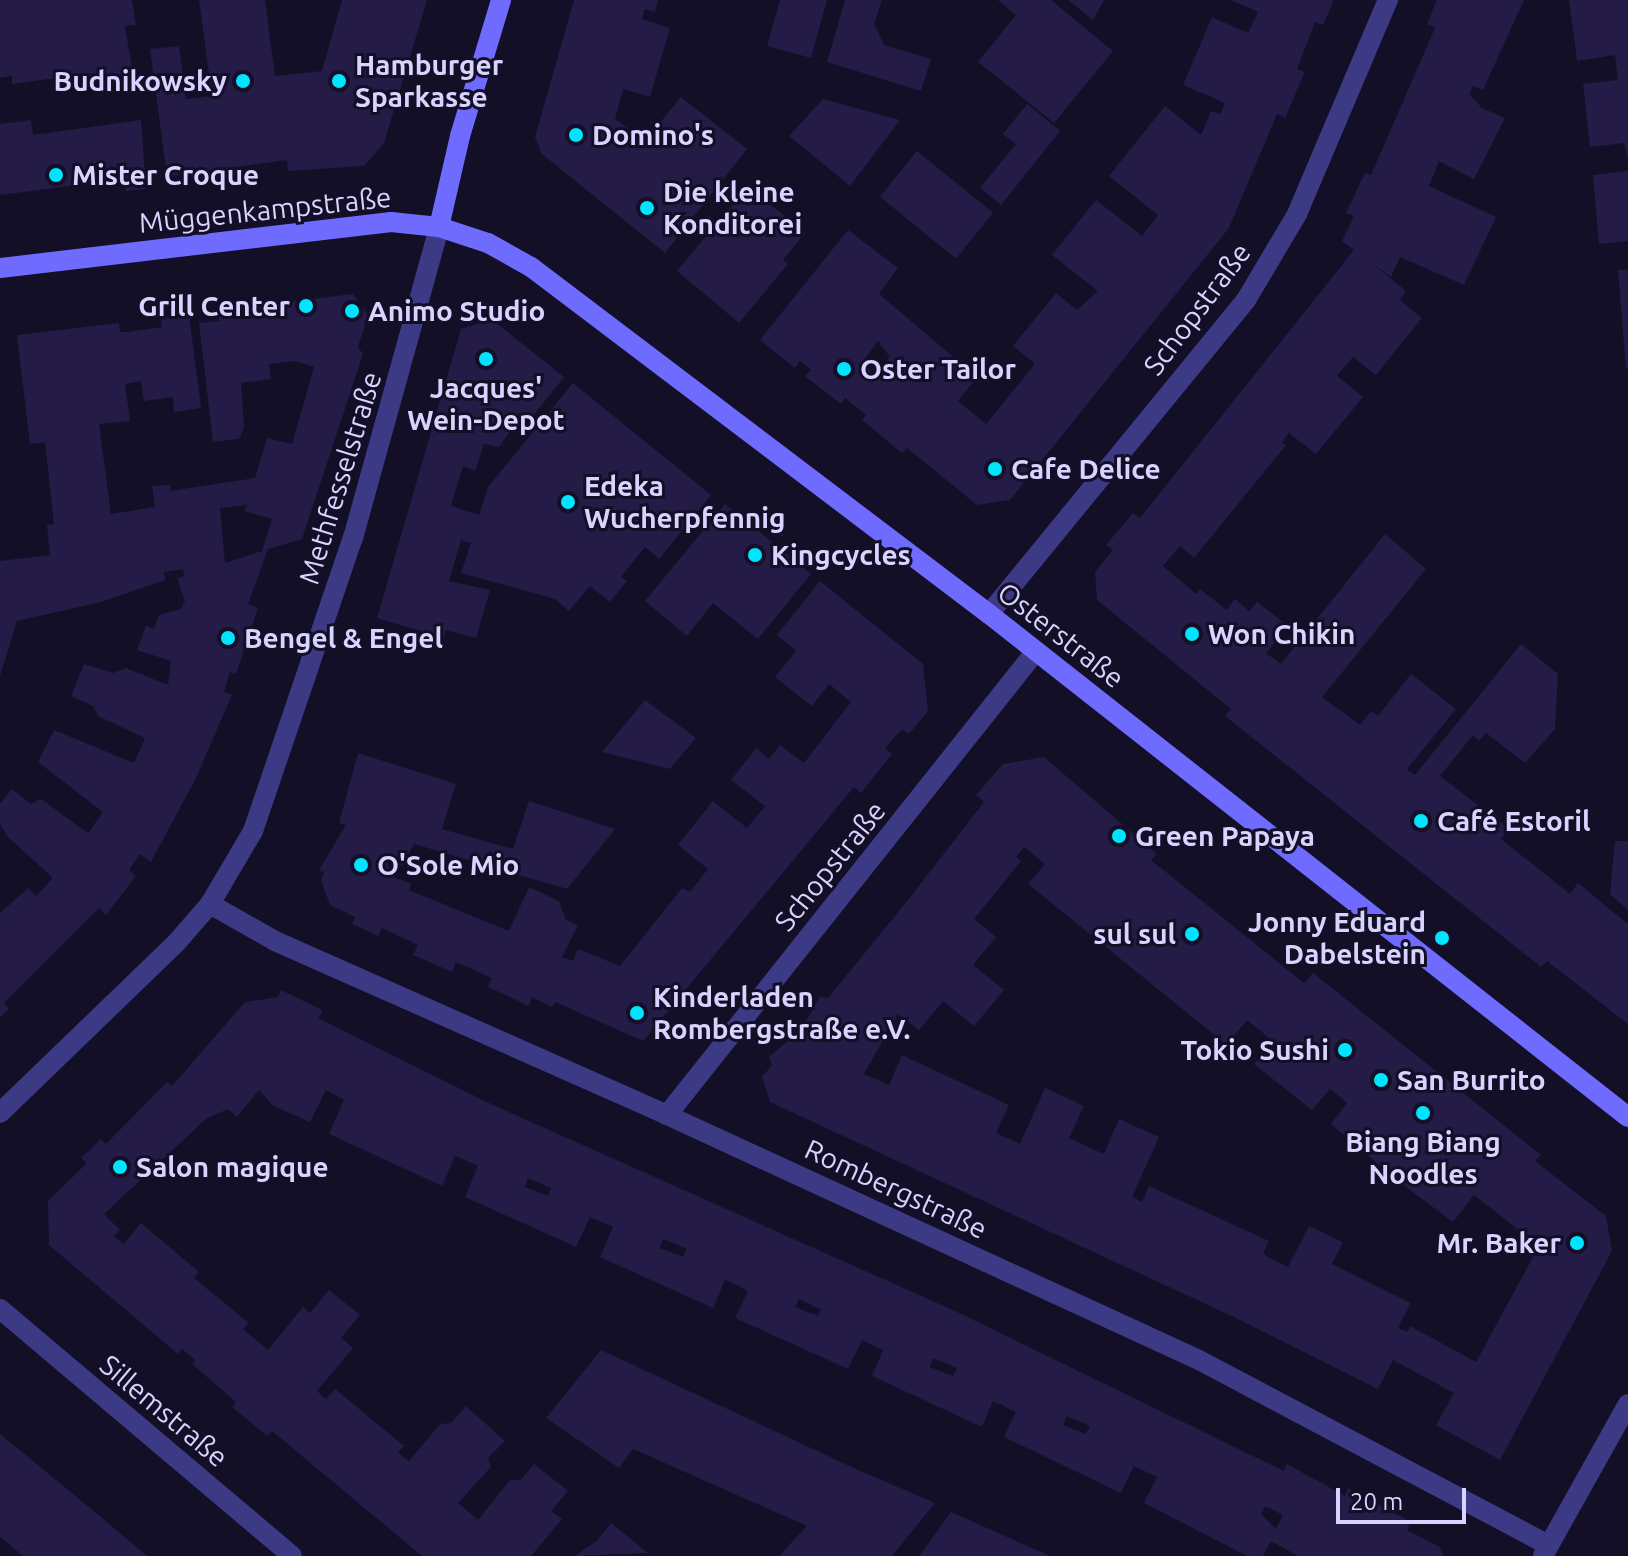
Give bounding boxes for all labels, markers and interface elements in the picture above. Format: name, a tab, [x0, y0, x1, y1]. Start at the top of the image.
place label: Hamburger Sparkasse	[355, 48, 503, 114]
place label: Budnikowsky	[54, 64, 227, 98]
marker: Budnikowsky	[234, 72, 252, 90]
marker: Hamburger Sparkasse	[330, 72, 348, 90]
place label: Domino's	[592, 118, 714, 152]
marker: Domino's	[567, 126, 585, 144]
place label: Mister Croque	[72, 158, 259, 192]
marker: Mister Croque	[47, 166, 65, 184]
place label: Die kleine Konditorei	[663, 175, 802, 241]
street label: Müggenkampstraße	[137, 180, 393, 240]
marker: Die kleine Konditorei	[638, 199, 656, 217]
street label: Schopstraße	[1136, 236, 1258, 382]
place label: Grill Center	[138, 289, 290, 323]
place label: Animo Studio	[368, 294, 545, 328]
marker: Grill Center	[297, 297, 315, 315]
marker: Animo Studio	[343, 302, 361, 320]
marker: Jacques' Wein-Depot	[477, 350, 495, 368]
place label: Oster Tailor	[860, 352, 1016, 386]
marker: Oster Tailor	[835, 360, 853, 378]
street label: Methfesselstraße	[292, 368, 388, 588]
place label: Jacques' Wein-Depot	[407, 371, 565, 437]
place label: Cafe Delice	[1011, 452, 1161, 486]
marker: Cafe Delice	[986, 460, 1004, 478]
place label: Edeka Wucherpfennig	[584, 469, 785, 535]
marker: Edeka Wucherpfennig	[559, 493, 577, 511]
place label: Kingcycles	[771, 538, 911, 572]
marker: Kingcycles	[746, 546, 764, 564]
street label: Osterstraße	[991, 575, 1131, 695]
place label: Won Chikin	[1208, 617, 1355, 651]
place label: Bengel & Engel	[244, 621, 443, 655]
marker: Won Chikin	[1183, 625, 1201, 643]
marker: Bengel & Engel	[219, 629, 237, 647]
street label: Schopstraße	[768, 794, 892, 938]
place label: Café Estoril	[1437, 804, 1591, 838]
marker: Café Estoril	[1412, 812, 1430, 830]
place label: Green Papaya	[1135, 819, 1315, 853]
marker: Green Papaya	[1110, 827, 1128, 845]
place label: O'Sole Mio	[377, 848, 519, 882]
marker: O'Sole Mio	[352, 856, 370, 874]
place label: Jonny Eduard Dabelstein	[1248, 905, 1426, 971]
place label: sul sul	[1093, 917, 1176, 951]
marker: sul sul	[1183, 925, 1201, 943]
marker: Jonny Eduard Dabelstein	[1433, 929, 1451, 947]
place label: Kinderladen Rombergstraße e.V.	[653, 980, 910, 1046]
marker: Kinderladen Rombergstraße e.V.	[628, 1004, 646, 1022]
place label: Tokio Sushi	[1181, 1033, 1329, 1067]
marker: Tokio Sushi	[1336, 1041, 1354, 1059]
place label: San Burrito	[1397, 1063, 1546, 1097]
marker: San Burrito	[1372, 1071, 1390, 1089]
marker: Biang Biang Noodles	[1414, 1104, 1432, 1122]
place label: Biang Biang Noodles	[1345, 1125, 1501, 1191]
street label: Rombergstraße	[800, 1132, 992, 1246]
place label: Salon magique	[136, 1150, 329, 1184]
marker: Salon magique	[111, 1158, 129, 1176]
place label: Mr. Baker	[1436, 1226, 1561, 1260]
marker: Mr. Baker	[1568, 1234, 1586, 1252]
street label: Sillemstraße	[93, 1348, 235, 1474]
scale bar	[1340, 1472, 1470, 1522]
text: 20 m	[1350, 1488, 1403, 1515]

